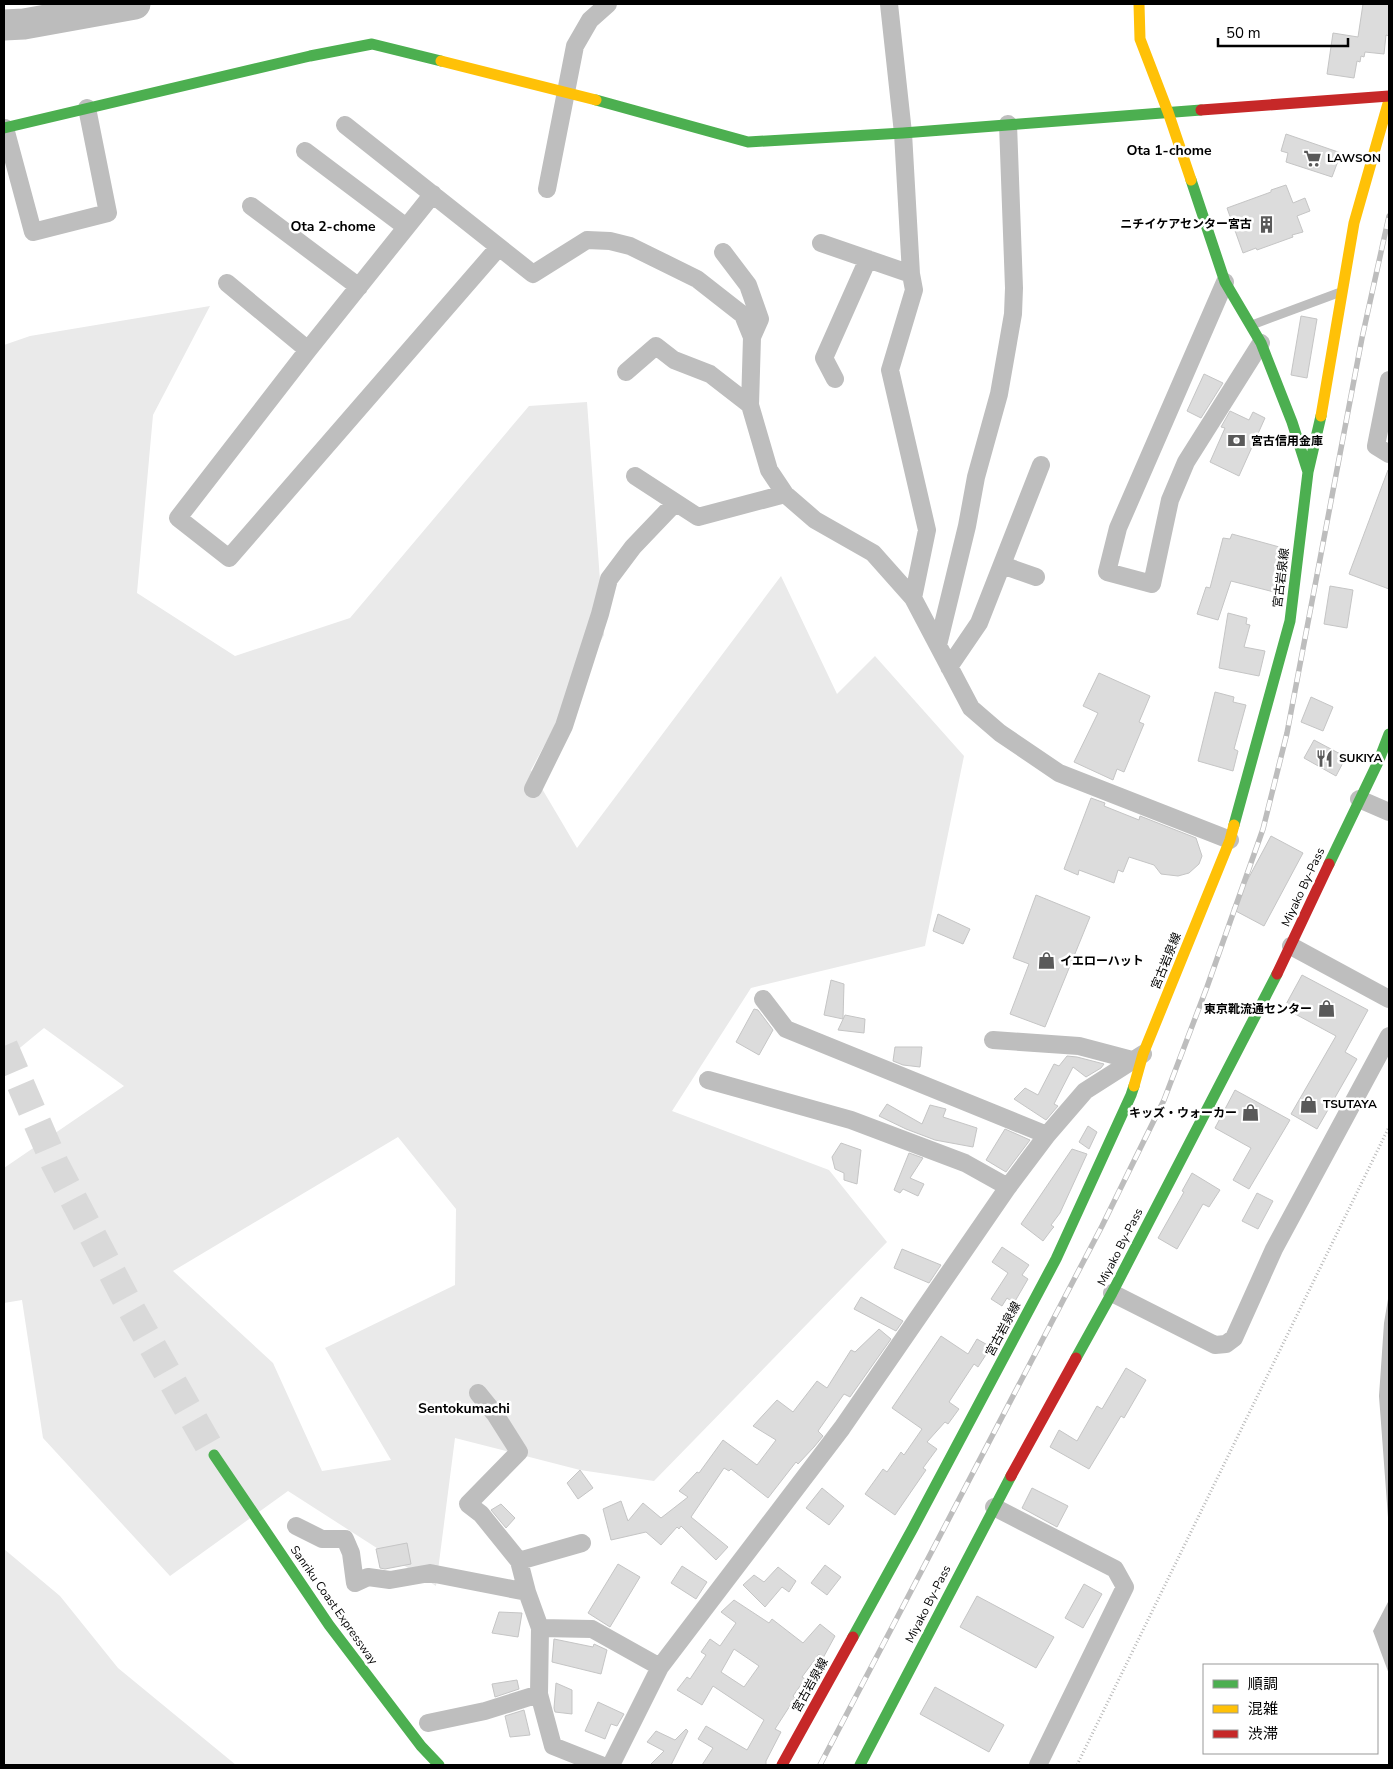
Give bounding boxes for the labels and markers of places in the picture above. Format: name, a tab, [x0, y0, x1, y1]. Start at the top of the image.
supermarket icon: LAWSON	[1303, 148, 1323, 168]
place label: LAWSON	[1327, 150, 1381, 166]
building icon: ニチイケアセンター宮古	[1256, 214, 1276, 234]
place label: ニチイケアセンター宮古	[1120, 216, 1252, 232]
bank icon: 宮古信用金庫	[1227, 431, 1247, 451]
place label: 宮古信用金庫	[1251, 433, 1323, 449]
restaurant icon: SUKIYA	[1315, 748, 1335, 768]
place label: SUKIYA	[1339, 750, 1382, 766]
shop icon: イエローハット	[1036, 951, 1056, 971]
place label: イエローハット	[1060, 953, 1144, 969]
shop icon: 東京靴流通センター	[1316, 999, 1336, 1019]
place label: 東京靴流通センター	[1204, 1001, 1312, 1017]
shop icon: TSUTAYA	[1299, 1094, 1319, 1114]
place label: TSUTAYA	[1323, 1096, 1377, 1112]
shop icon: キッズ・ウォーカー	[1241, 1103, 1261, 1123]
place label: キッズ・ウォーカー	[1129, 1105, 1237, 1121]

